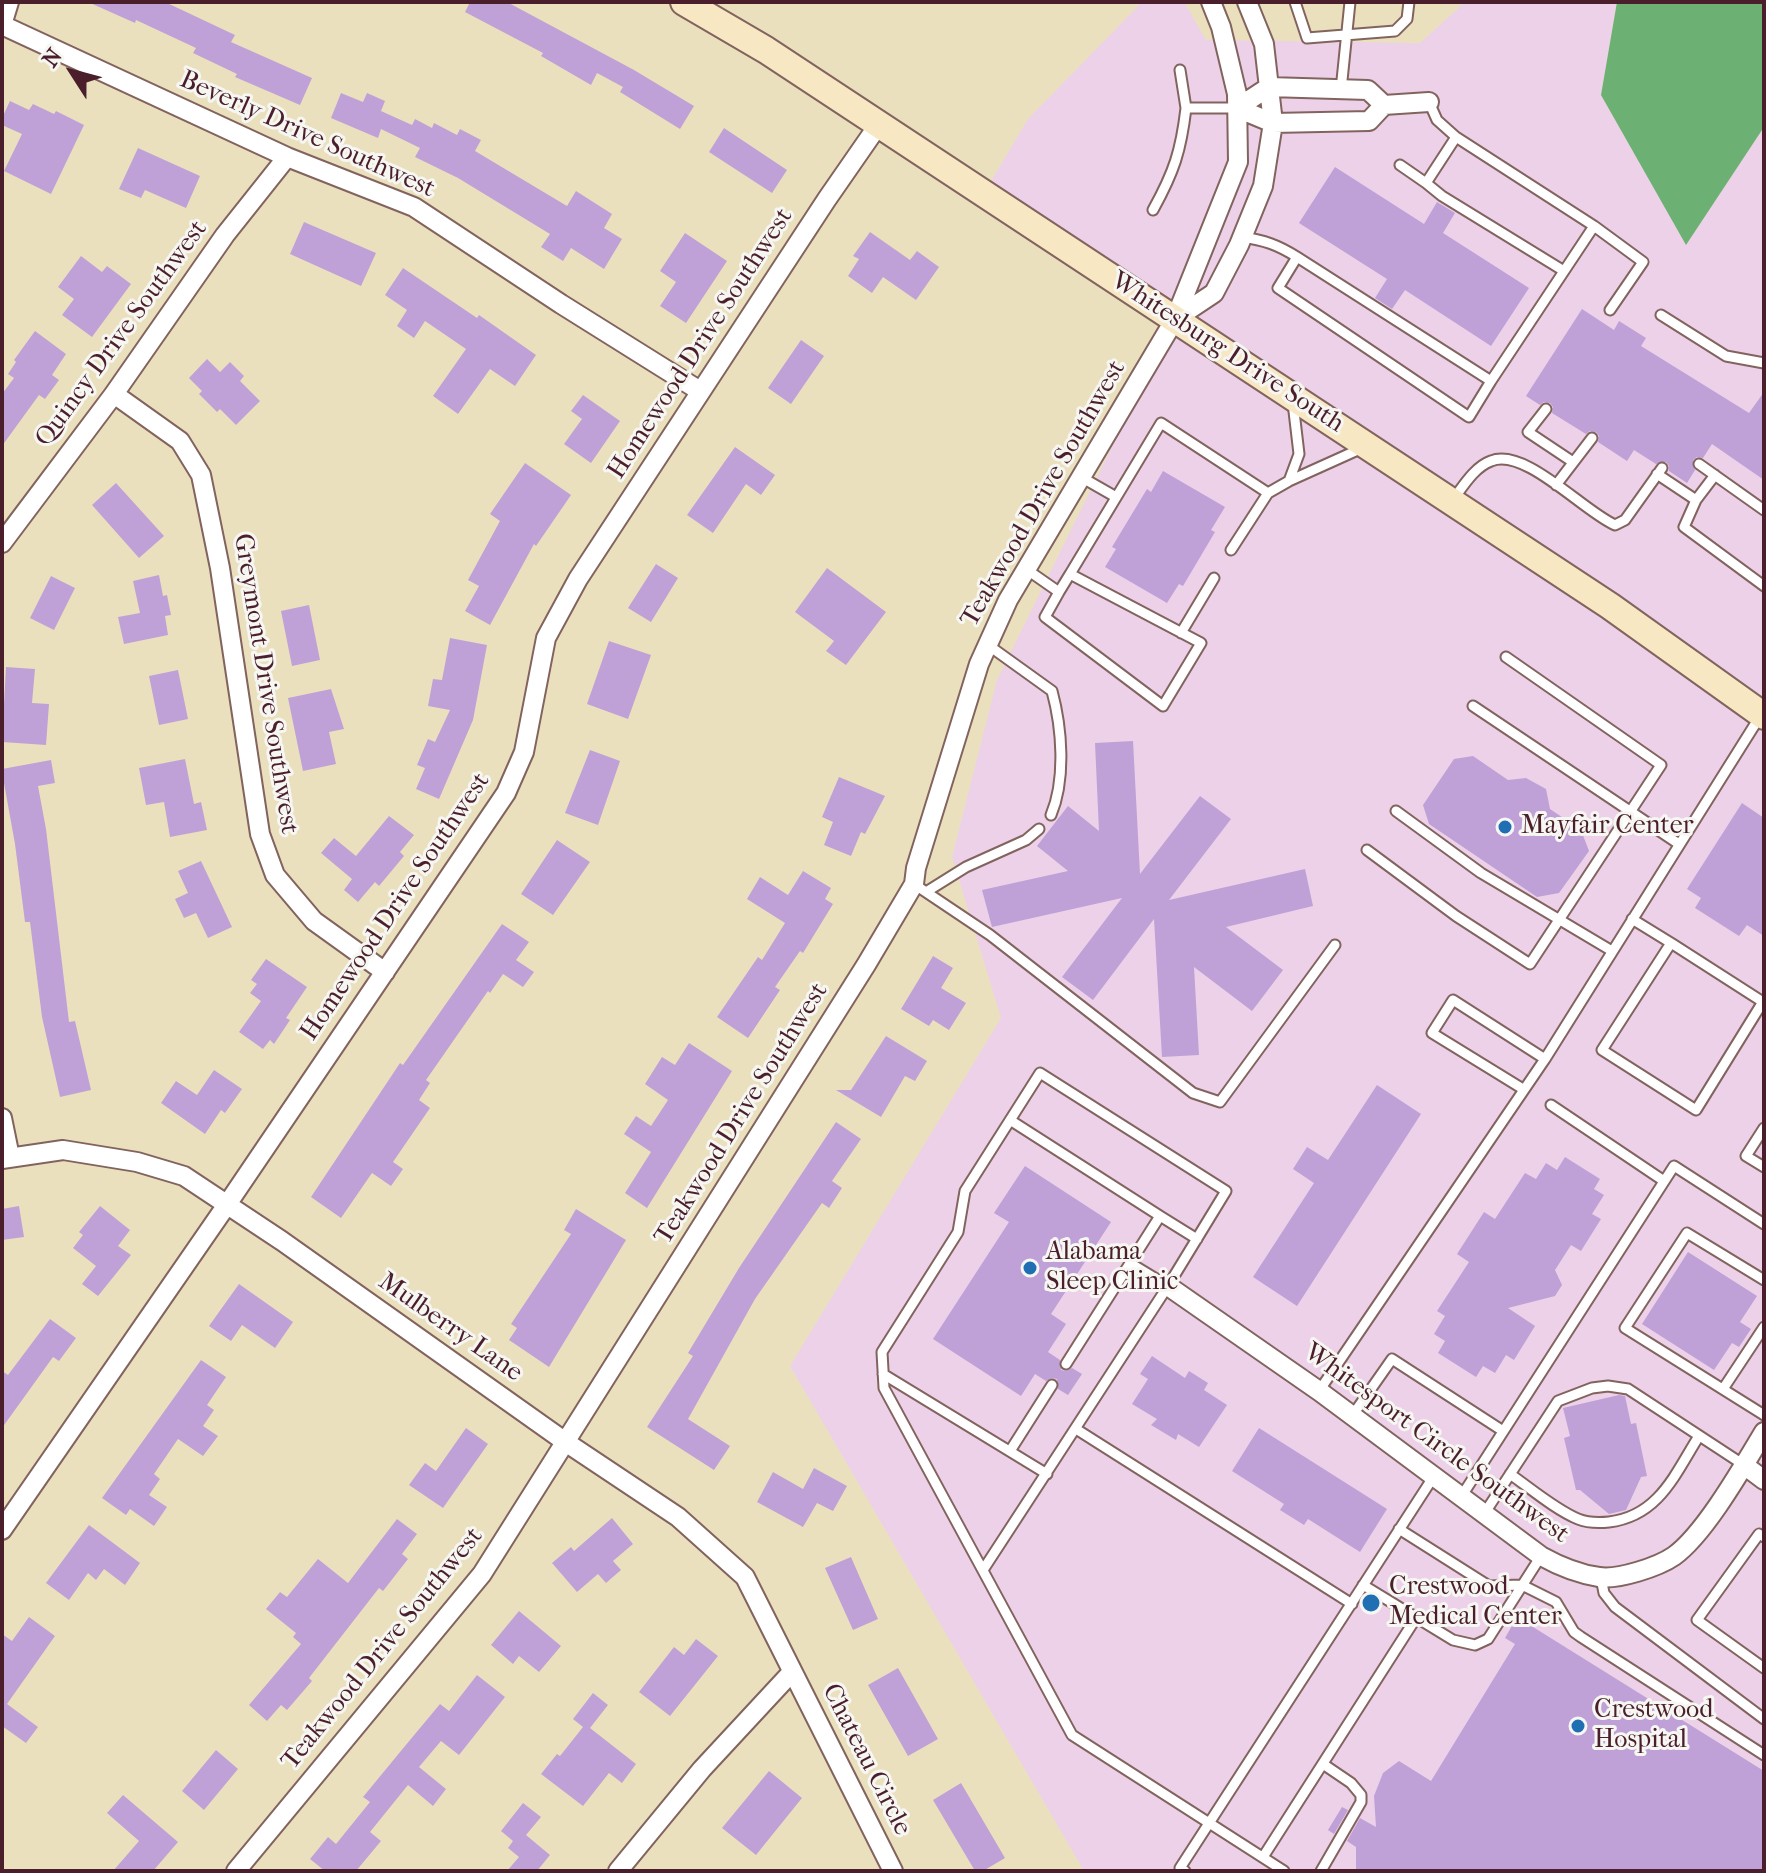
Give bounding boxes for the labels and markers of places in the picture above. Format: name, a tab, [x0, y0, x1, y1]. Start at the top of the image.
place label: Mayfair Center	[1521, 811, 1694, 843]
marker: Mayfair Center	[1496, 818, 1514, 836]
place label: Alabama Sleep Clinic	[1046, 1237, 1178, 1298]
marker: Alabama Sleep Clinic	[1021, 1259, 1039, 1277]
place label: Crestwood Medical Center	[1389, 1572, 1562, 1634]
marker: Crestwood Medical Center	[1360, 1592, 1382, 1614]
place label: Crestwood Hospital	[1594, 1695, 1713, 1756]
marker: Crestwood Hospital	[1569, 1717, 1587, 1735]

